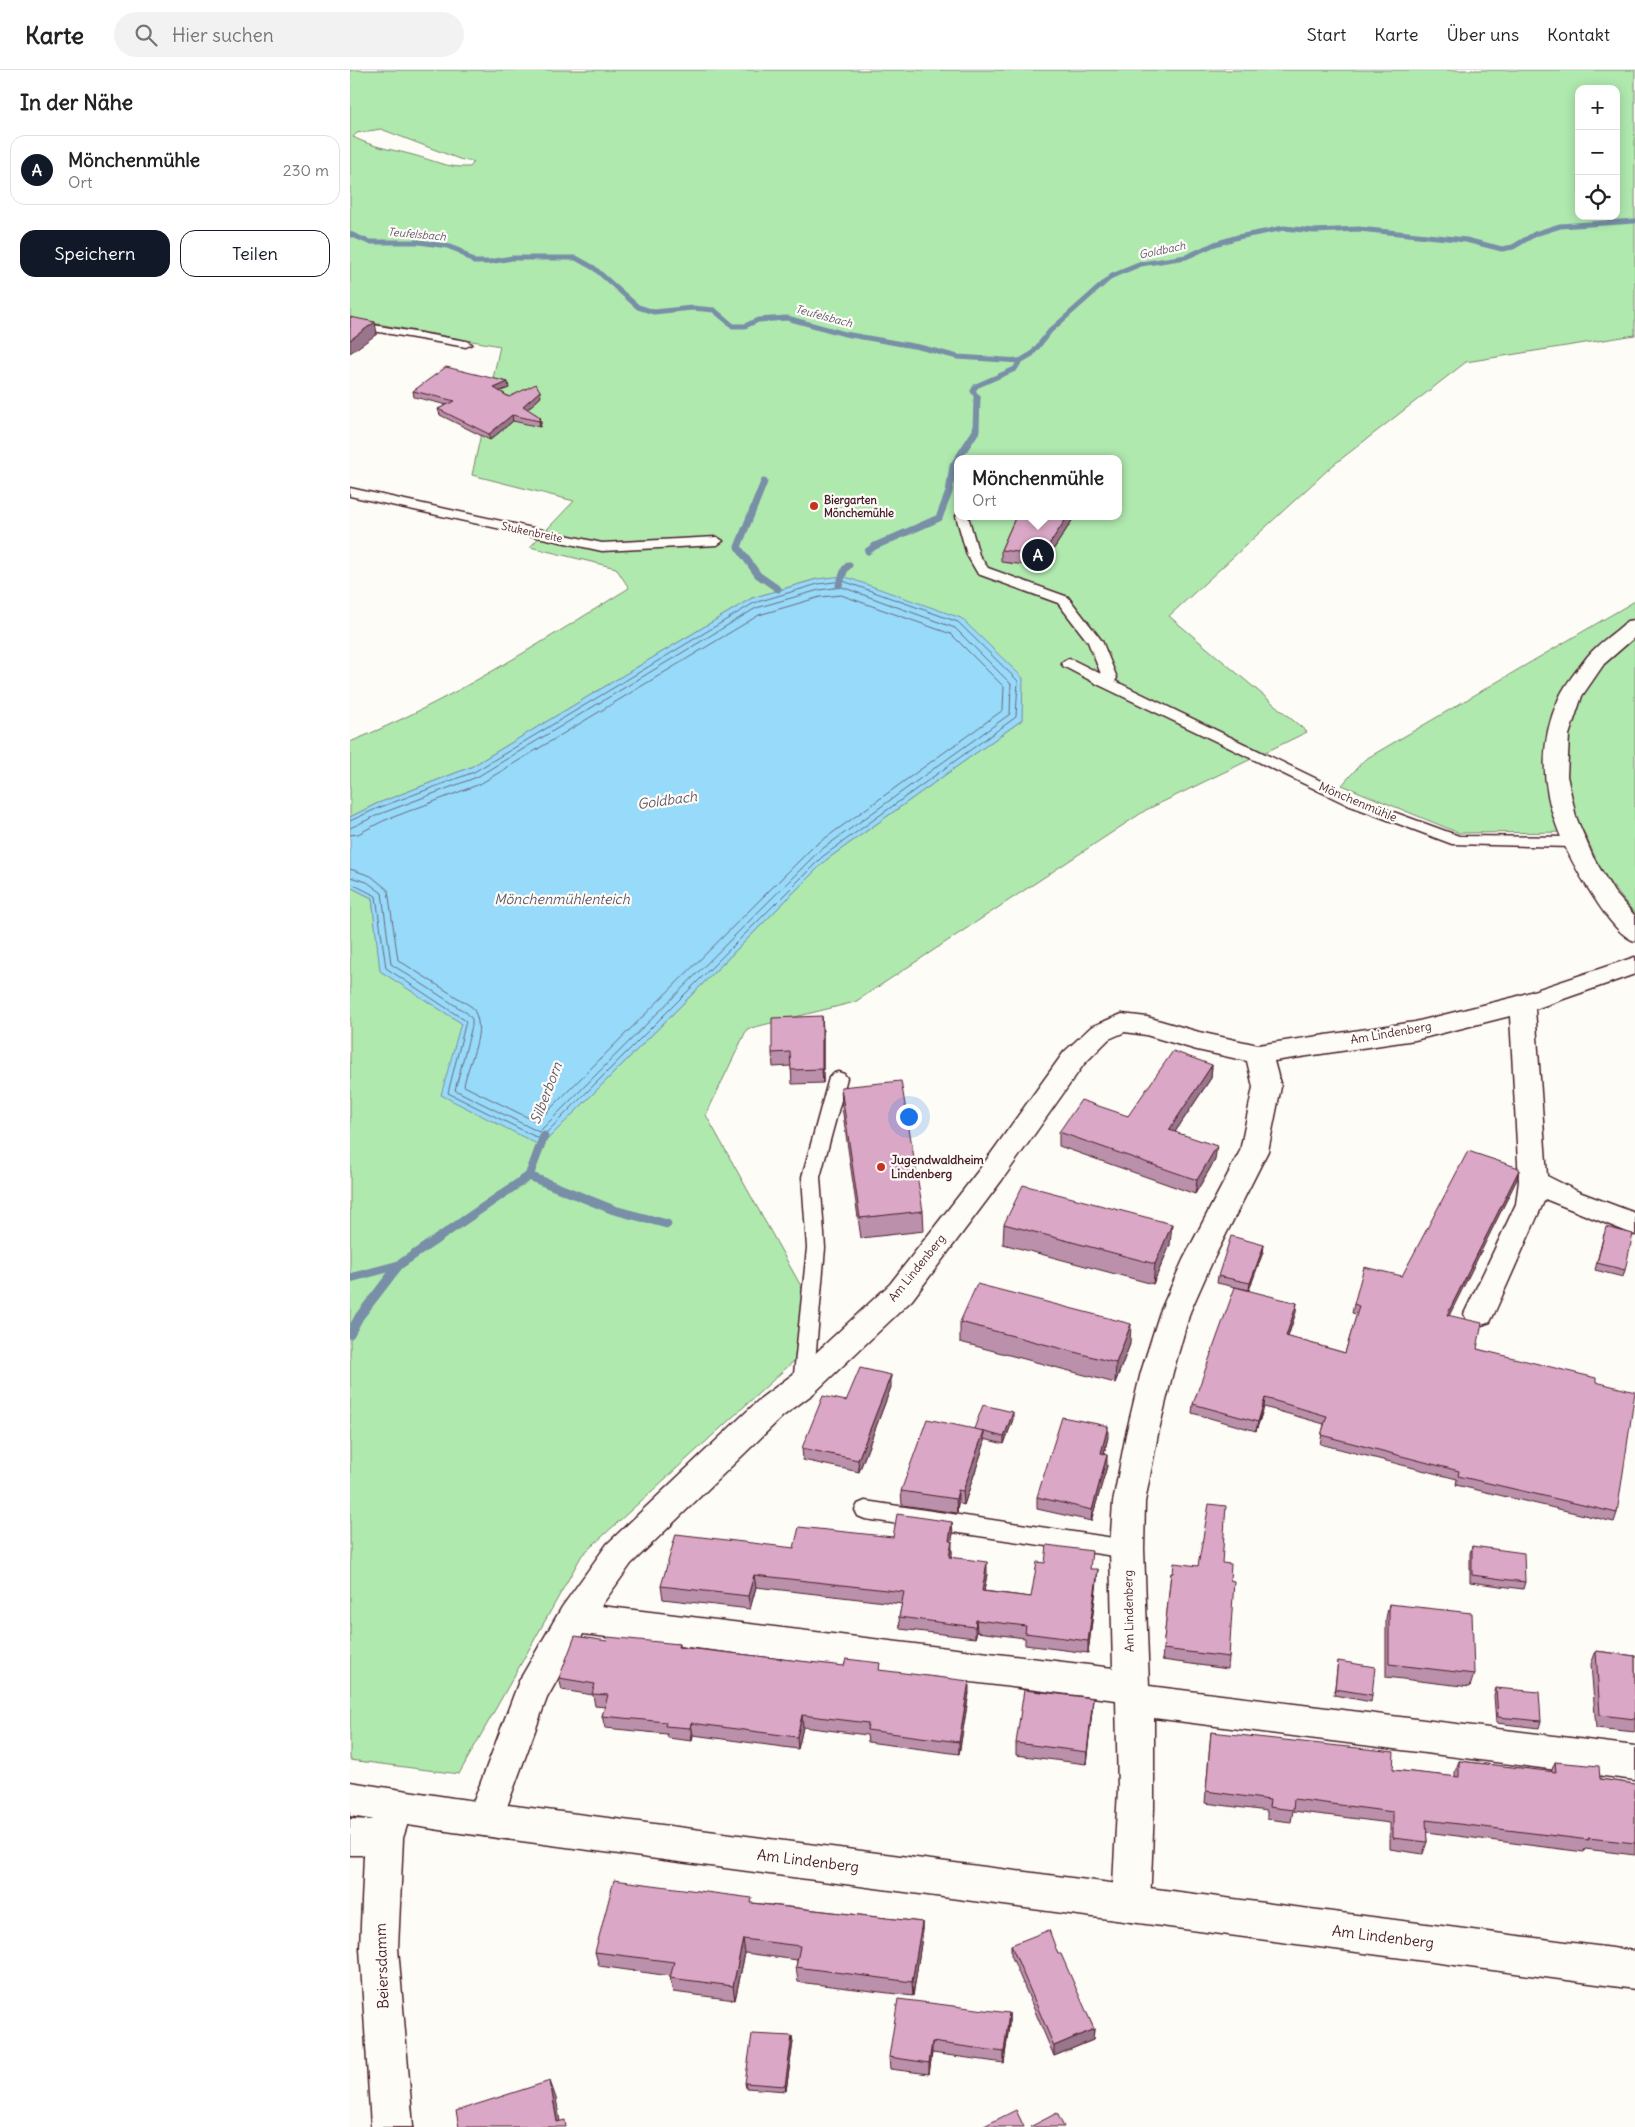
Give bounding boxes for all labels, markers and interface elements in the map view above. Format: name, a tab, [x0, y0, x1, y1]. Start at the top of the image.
search box	[114, 12, 464, 57]
text: Karte	[25, 20, 84, 50]
icon: search	[132, 21, 160, 49]
text: Hier suchen	[172, 23, 274, 47]
text: Start	[1307, 23, 1346, 46]
text: Karte	[1374, 23, 1419, 46]
text: Über uns	[1447, 23, 1519, 46]
text: Kontakt	[1547, 23, 1610, 46]
map controls	[1575, 85, 1620, 220]
button: +	[1575, 85, 1620, 130]
text: In der Nähe	[20, 89, 133, 116]
button: −	[1575, 130, 1620, 175]
text: Mönchenmühle	[68, 148, 200, 172]
text: A	[32, 160, 42, 180]
text: 230 m	[283, 160, 329, 180]
text: Ort	[68, 172, 92, 192]
button: locate	[1575, 175, 1620, 220]
water label: Teufelsbach	[387, 224, 447, 244]
button: Speichern	[20, 230, 170, 277]
button: Teilen	[180, 230, 330, 277]
water label: Goldbach	[1137, 238, 1187, 262]
water label: Teufelsbach	[794, 302, 855, 330]
popup	[954, 455, 1122, 520]
text: Mönchenmühle	[972, 466, 1104, 490]
text: Ort	[972, 490, 996, 510]
place label: Biergarten Mönchemühle	[824, 493, 894, 520]
marker: Biergarten Mönchemühle	[808, 500, 820, 512]
street label: Stukenbreite	[500, 519, 564, 545]
pin: A	[1022, 536, 1054, 574]
street label: Mönchenmühle	[1317, 778, 1399, 825]
water label: Goldbach	[636, 787, 699, 813]
water label: Mönchenmühlenteich	[494, 890, 631, 908]
street label: Am Lindenberg	[1349, 1018, 1433, 1047]
water label: Silberborn	[526, 1059, 566, 1126]
your location	[896, 1104, 922, 1130]
place label: Jugendwaldheim Lindenberg	[891, 1152, 984, 1182]
marker: Jugendwaldheim Lindenberg	[875, 1161, 887, 1173]
street label: Am Lindenberg	[885, 1231, 948, 1304]
street label: Am Lindenberg	[1120, 1570, 1137, 1652]
street label: Am Lindenberg	[756, 1845, 860, 1876]
street label: Am Lindenberg	[1331, 1921, 1435, 1952]
street label: Beiersdamm	[371, 1923, 392, 2009]

